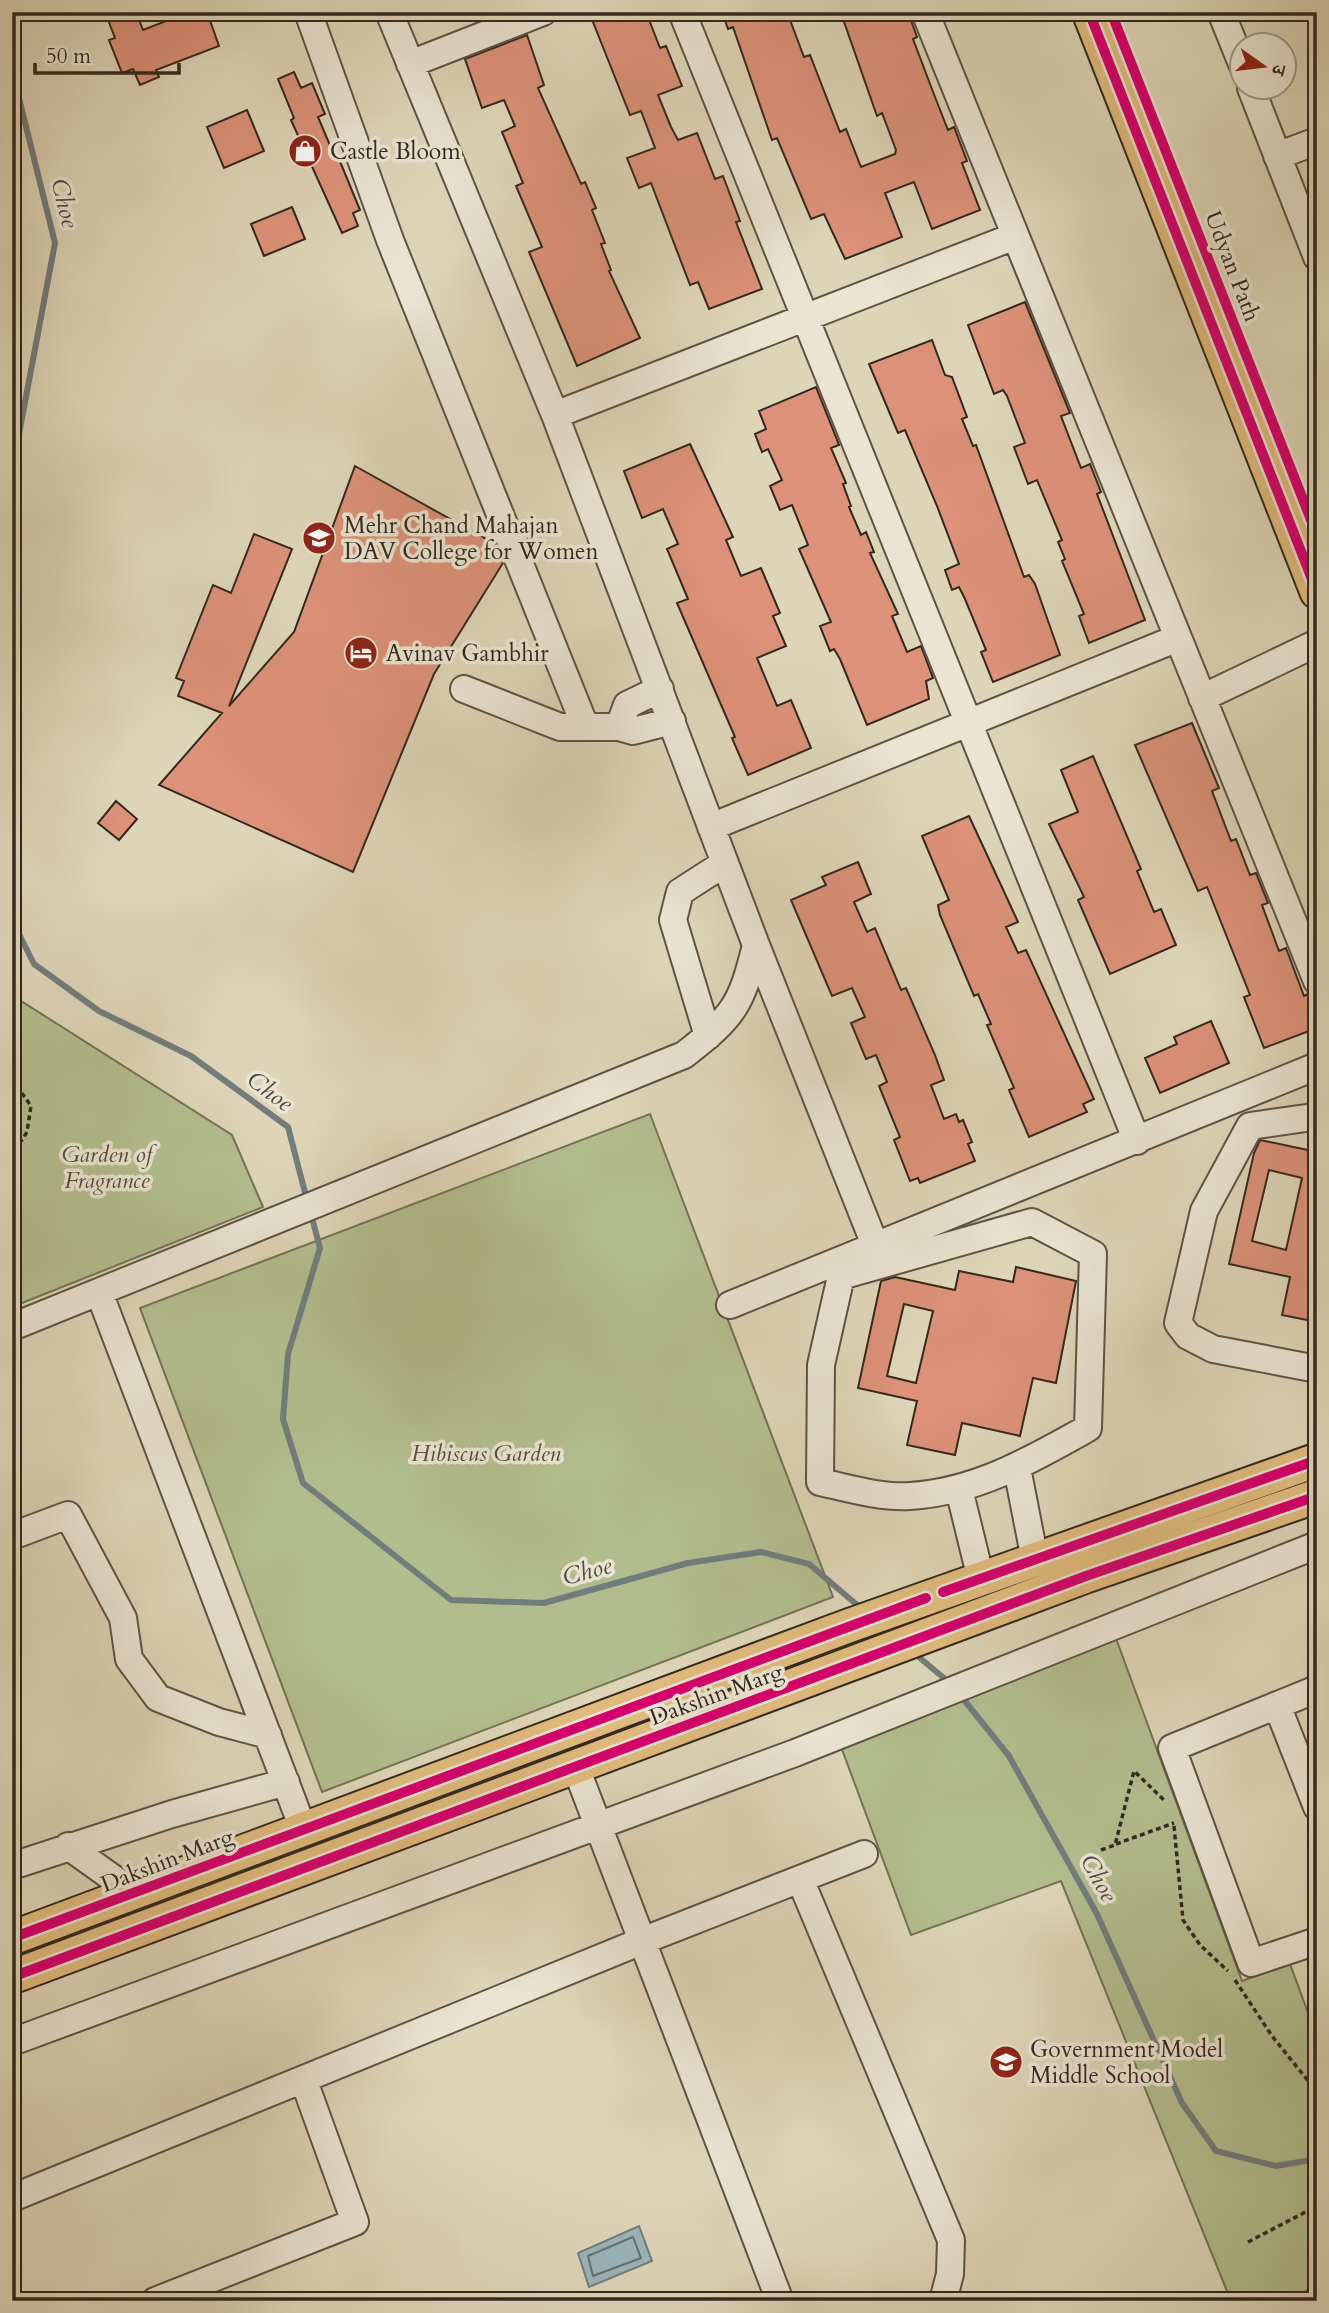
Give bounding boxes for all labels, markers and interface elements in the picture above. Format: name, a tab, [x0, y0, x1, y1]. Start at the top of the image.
scale bar	[35, 32, 178, 76]
north arrow	[1228, 32, 1298, 102]
text: 50 m	[46, 42, 91, 71]
text: उ	[1264, 60, 1293, 79]
shop icon: Castle Bloom	[286, 132, 324, 170]
place label: Castle Bloom	[330, 136, 461, 167]
water label: Choe	[42, 175, 87, 232]
street label: Udyan Path	[1197, 207, 1268, 326]
place label: Mehr Chand Mahajan DAV College for Women	[344, 510, 599, 567]
school or university icon: Mehr Chand Mahajan DAV College for Women	[300, 519, 338, 557]
hotel icon: Avinav Gambhir	[342, 634, 380, 672]
place label: Avinav Gambhir	[386, 638, 549, 669]
water label: Choe	[240, 1063, 300, 1120]
park label: Garden of Fragrance	[61, 1139, 158, 1196]
park label: Hibiscus Garden	[411, 1438, 562, 1469]
water label: Choe	[559, 1549, 616, 1594]
street label: Dakshin Marg	[645, 1656, 787, 1733]
street label: Dakshin Marg	[96, 1821, 238, 1900]
water label: Choe	[1072, 1848, 1125, 1909]
place label: Government Model Middle School	[1030, 2034, 1223, 2091]
school or university icon: Government Model Middle School	[987, 2043, 1025, 2081]

